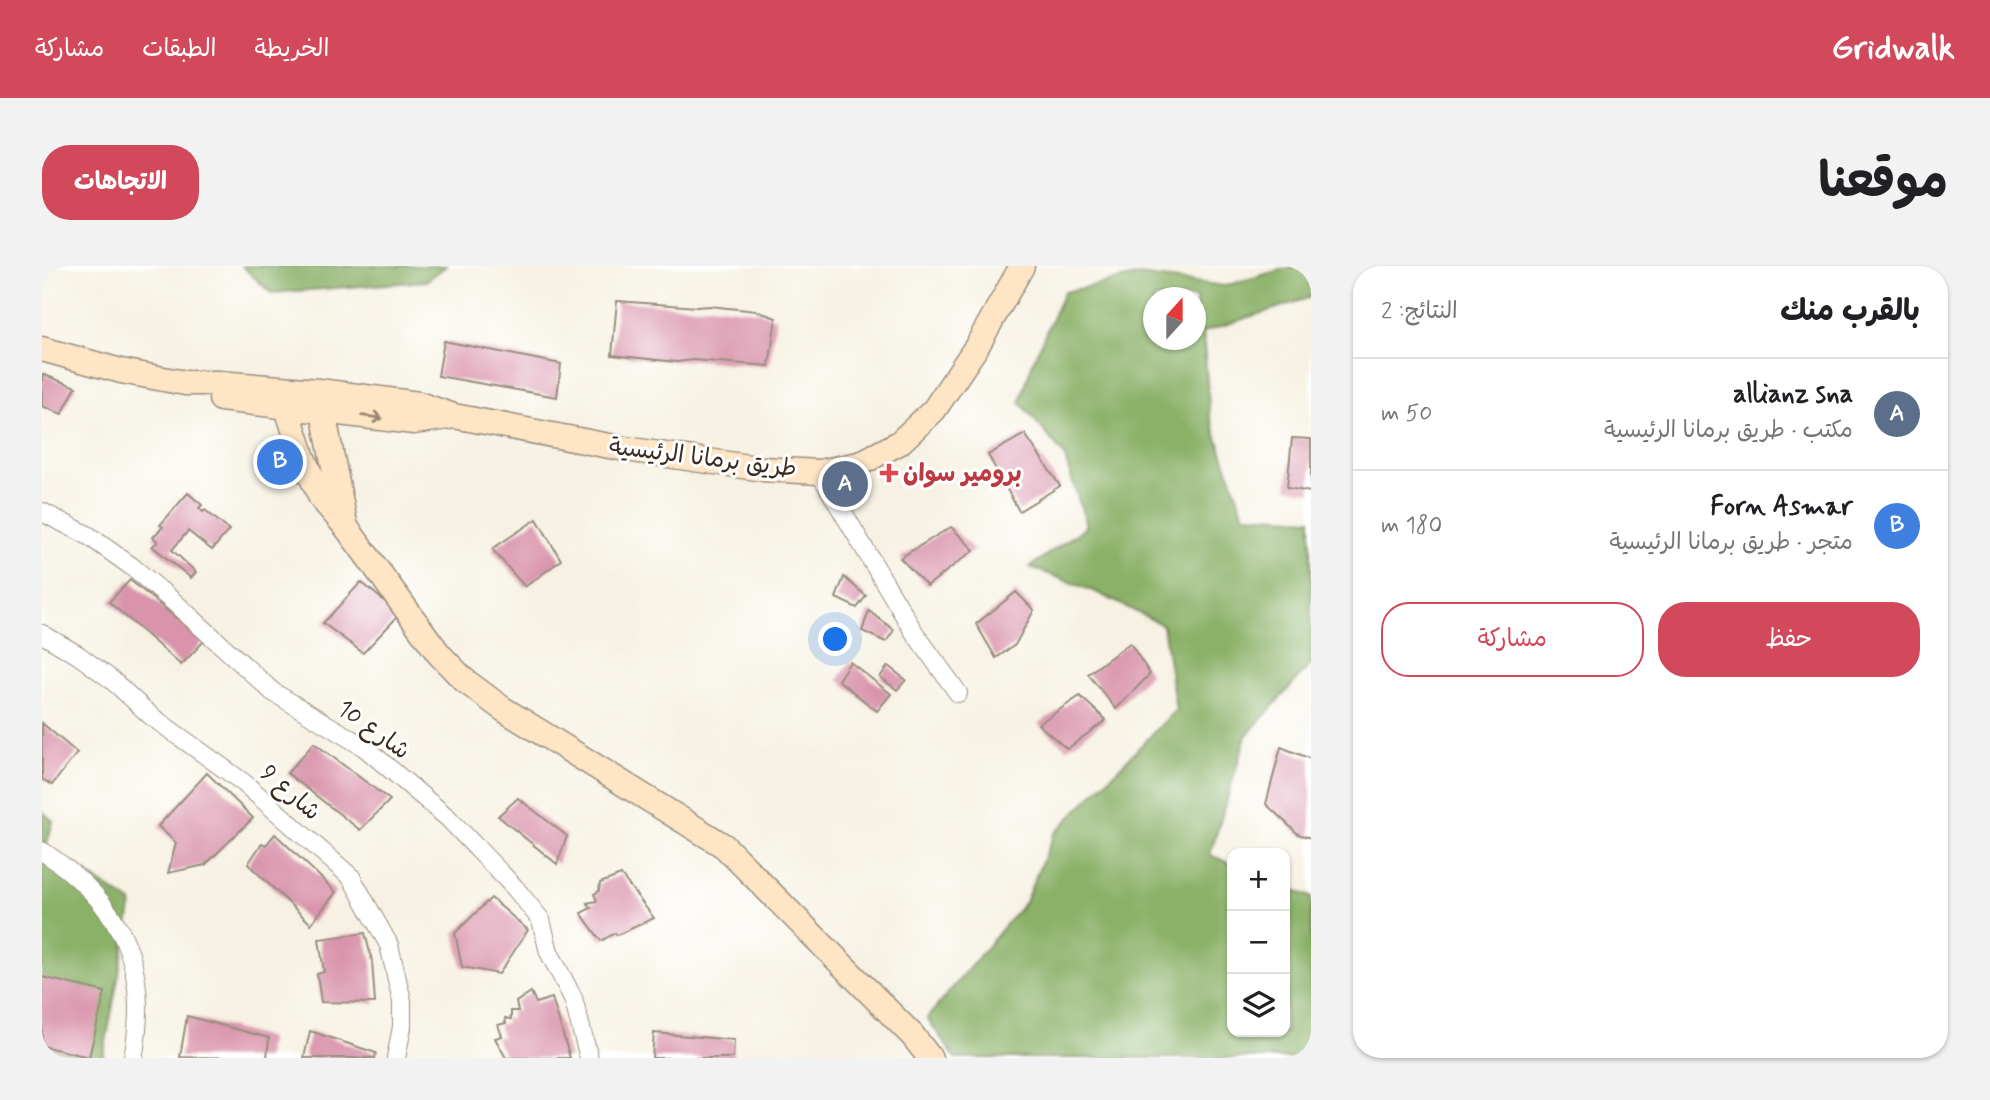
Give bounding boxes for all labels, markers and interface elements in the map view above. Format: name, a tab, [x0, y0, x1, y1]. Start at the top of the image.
text: Gridwalk	[1832, 27, 1955, 71]
text: مشاركة	[35, 34, 104, 65]
text: الطبقات	[142, 34, 217, 65]
text: الخريطة	[255, 34, 329, 65]
button: الاتجاهات	[42, 145, 199, 220]
text: موقعنا	[1818, 150, 1948, 215]
north arrow	[1143, 287, 1206, 350]
text: بالقرب منك	[1780, 292, 1920, 331]
text: النتائج: 2	[1381, 297, 1458, 327]
text: allianz sna	[1733, 378, 1853, 412]
text: 50 m	[1381, 399, 1433, 429]
text: A	[1889, 399, 1905, 429]
one-way arrow	[360, 410, 382, 423]
text: مكتب · طريق برمانا الرئيسية	[1604, 416, 1853, 446]
street label: طريق برمانا الرئيسية	[607, 432, 798, 485]
pin: B	[257, 436, 303, 488]
pin: A	[822, 458, 868, 510]
place label: برومير سوان	[903, 459, 1022, 490]
marker: برومير سوان	[881, 465, 897, 481]
text: Forn Asmar	[1710, 490, 1853, 524]
text: 180 m	[1381, 511, 1442, 541]
text: B	[1890, 511, 1904, 541]
text: متجر · طريق برمانا الرئيسية	[1609, 528, 1853, 558]
button: مشاركة	[1381, 602, 1644, 677]
button: حفظ	[1658, 602, 1920, 677]
your location	[818, 622, 852, 656]
street label: شارع 10	[330, 693, 416, 767]
street label: شارع 9	[253, 758, 327, 828]
map controls	[1227, 848, 1290, 1037]
button: +	[1227, 848, 1290, 911]
button: −	[1227, 911, 1290, 974]
button: layers	[1227, 974, 1290, 1037]

